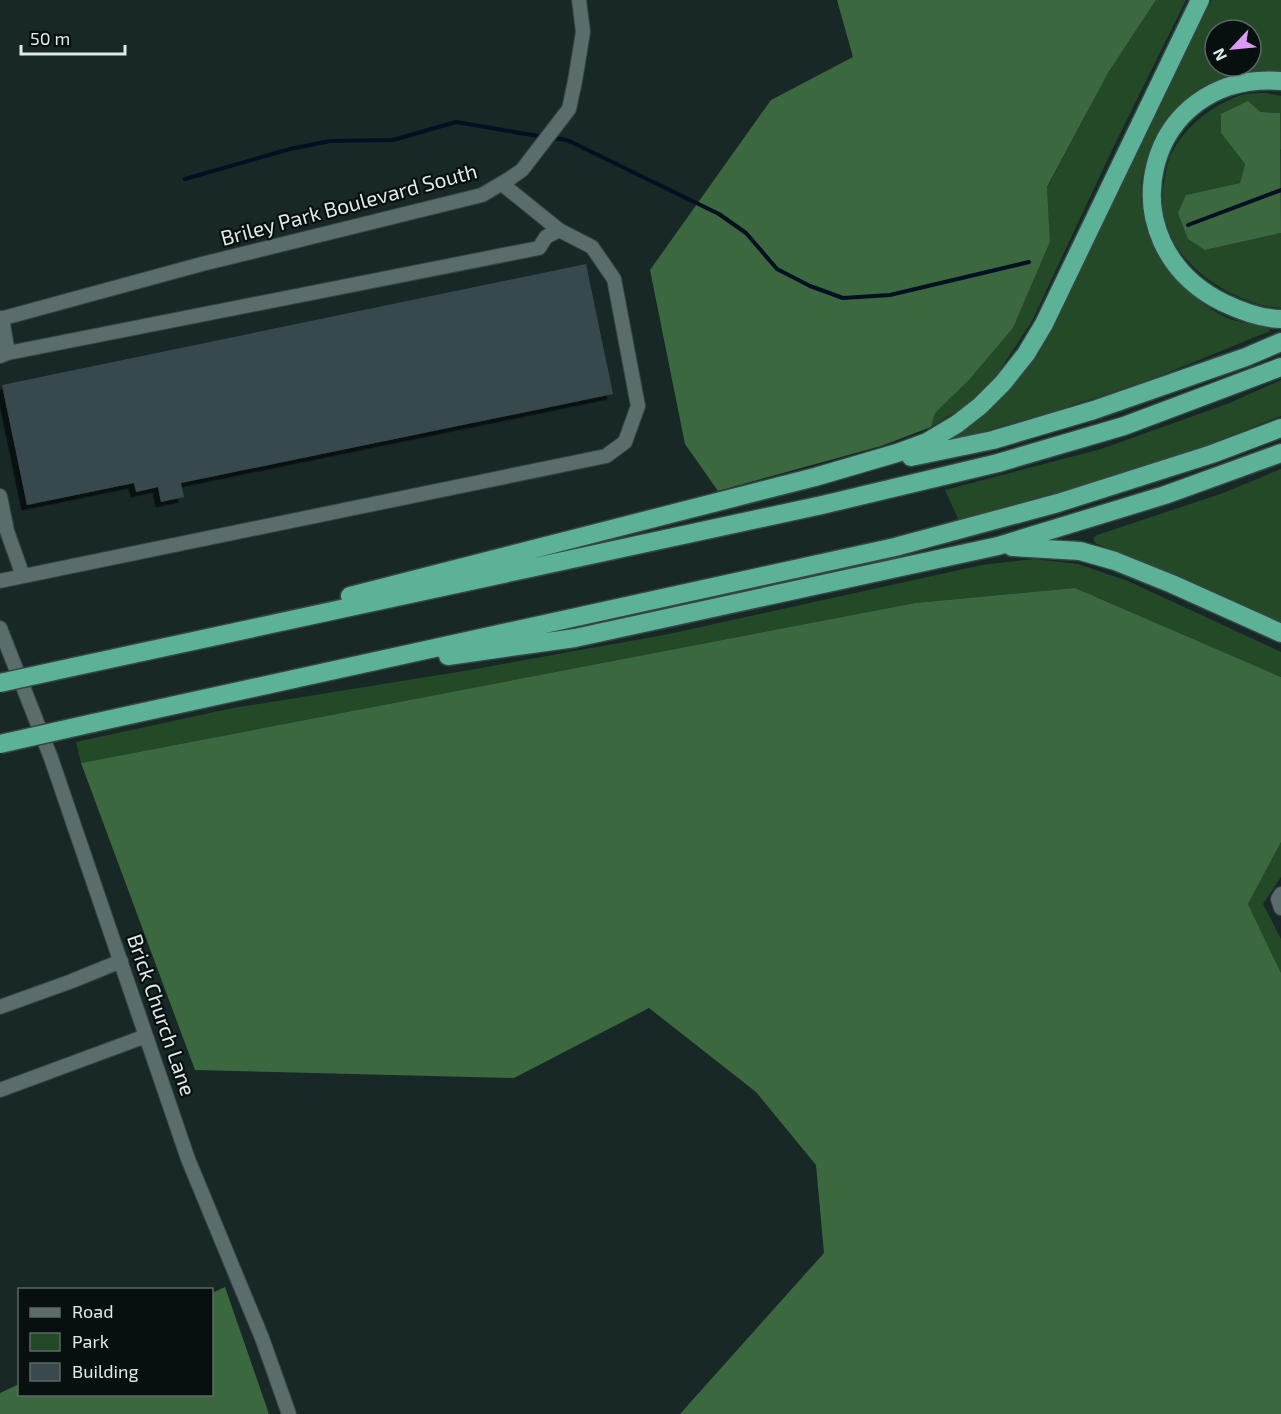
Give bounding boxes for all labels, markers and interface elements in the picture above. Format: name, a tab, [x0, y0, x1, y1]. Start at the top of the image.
scale bar	[21, 18, 124, 56]
north arrow	[1203, 18, 1263, 78]
text: 50 m	[30, 27, 70, 49]
text: N	[1208, 45, 1230, 64]
street label: Briley Park Boulevard South	[218, 157, 480, 250]
street label: Brick Church Lane	[123, 930, 202, 1099]
legend	[18, 1288, 213, 1396]
text: Road	[72, 1300, 113, 1322]
text: Park	[72, 1330, 109, 1352]
text: Building	[72, 1360, 139, 1382]

